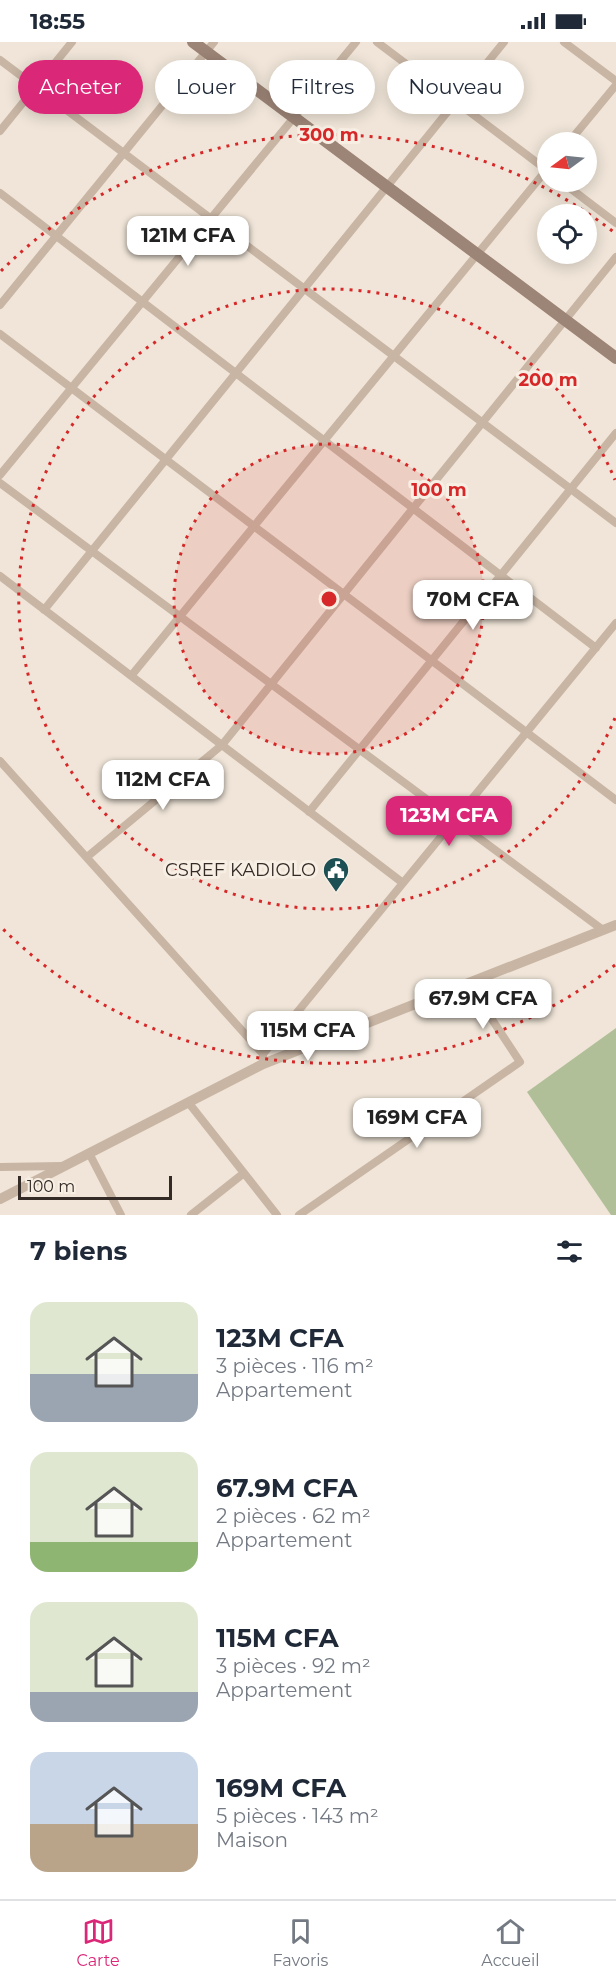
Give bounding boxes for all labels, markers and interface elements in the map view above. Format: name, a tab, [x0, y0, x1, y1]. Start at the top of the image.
text: 18:55	[30, 8, 85, 35]
chip: Acheter	[18, 60, 143, 114]
chip: Louer	[155, 60, 257, 114]
chip: Filtres	[269, 60, 375, 114]
chip: Nouveau	[387, 60, 524, 114]
text: 300 m	[298, 124, 359, 146]
north arrow	[537, 132, 597, 192]
map controls	[537, 132, 597, 264]
button: locate	[537, 204, 597, 264]
pin: 121M CFA	[126, 216, 250, 267]
text: 121M CFA	[141, 223, 235, 247]
text: 200 m	[518, 369, 578, 391]
text: 100 m	[411, 479, 467, 501]
pin: 70M CFA	[418, 580, 528, 631]
text: 70M CFA	[427, 587, 519, 611]
centre of rings	[319, 589, 339, 609]
pin: 112M CFA	[101, 760, 225, 811]
text: 112M CFA	[116, 767, 210, 791]
pin: 123M CFA	[387, 796, 511, 847]
text: 123M CFA	[400, 803, 498, 827]
public building icon: CSREF KADIOLO	[321, 855, 351, 893]
place label: CSREF KADIOLO	[165, 859, 316, 881]
pin: 67.9M CFA	[414, 979, 552, 1030]
text: 67.9M CFA	[429, 986, 537, 1010]
pin: 115M CFA	[246, 1011, 370, 1062]
text: 115M CFA	[261, 1018, 355, 1042]
pin: 169M CFA	[355, 1098, 479, 1149]
text: 169M CFA	[367, 1105, 467, 1129]
scale bar	[18, 1173, 172, 1200]
text: 100 m	[27, 1177, 75, 1196]
text: 7 biens	[30, 1235, 127, 1267]
icon: filters	[553, 1235, 586, 1268]
text: 123M CFA	[216, 1322, 344, 1354]
icon: home	[78, 1326, 150, 1398]
text: 3 pièces · 116 m²	[216, 1354, 374, 1378]
text: Appartement	[216, 1378, 352, 1402]
text: 67.9M CFA	[216, 1472, 358, 1504]
icon: home	[78, 1476, 150, 1548]
text: 2 pièces · 62 m²	[216, 1504, 371, 1528]
text: Appartement	[216, 1528, 352, 1552]
text: 115M CFA	[216, 1622, 339, 1654]
icon: home	[78, 1626, 150, 1698]
text: 3 pièces · 92 m²	[216, 1654, 371, 1678]
text: Appartement	[216, 1678, 352, 1702]
text: 169M CFA	[216, 1772, 346, 1804]
icon: home	[78, 1776, 150, 1848]
text: 5 pièces · 143 m²	[216, 1804, 379, 1828]
text: Maison	[216, 1828, 288, 1852]
tab: Carte	[76, 1915, 120, 1970]
tab: Favoris	[272, 1915, 328, 1970]
tab: Accueil	[481, 1915, 540, 1970]

